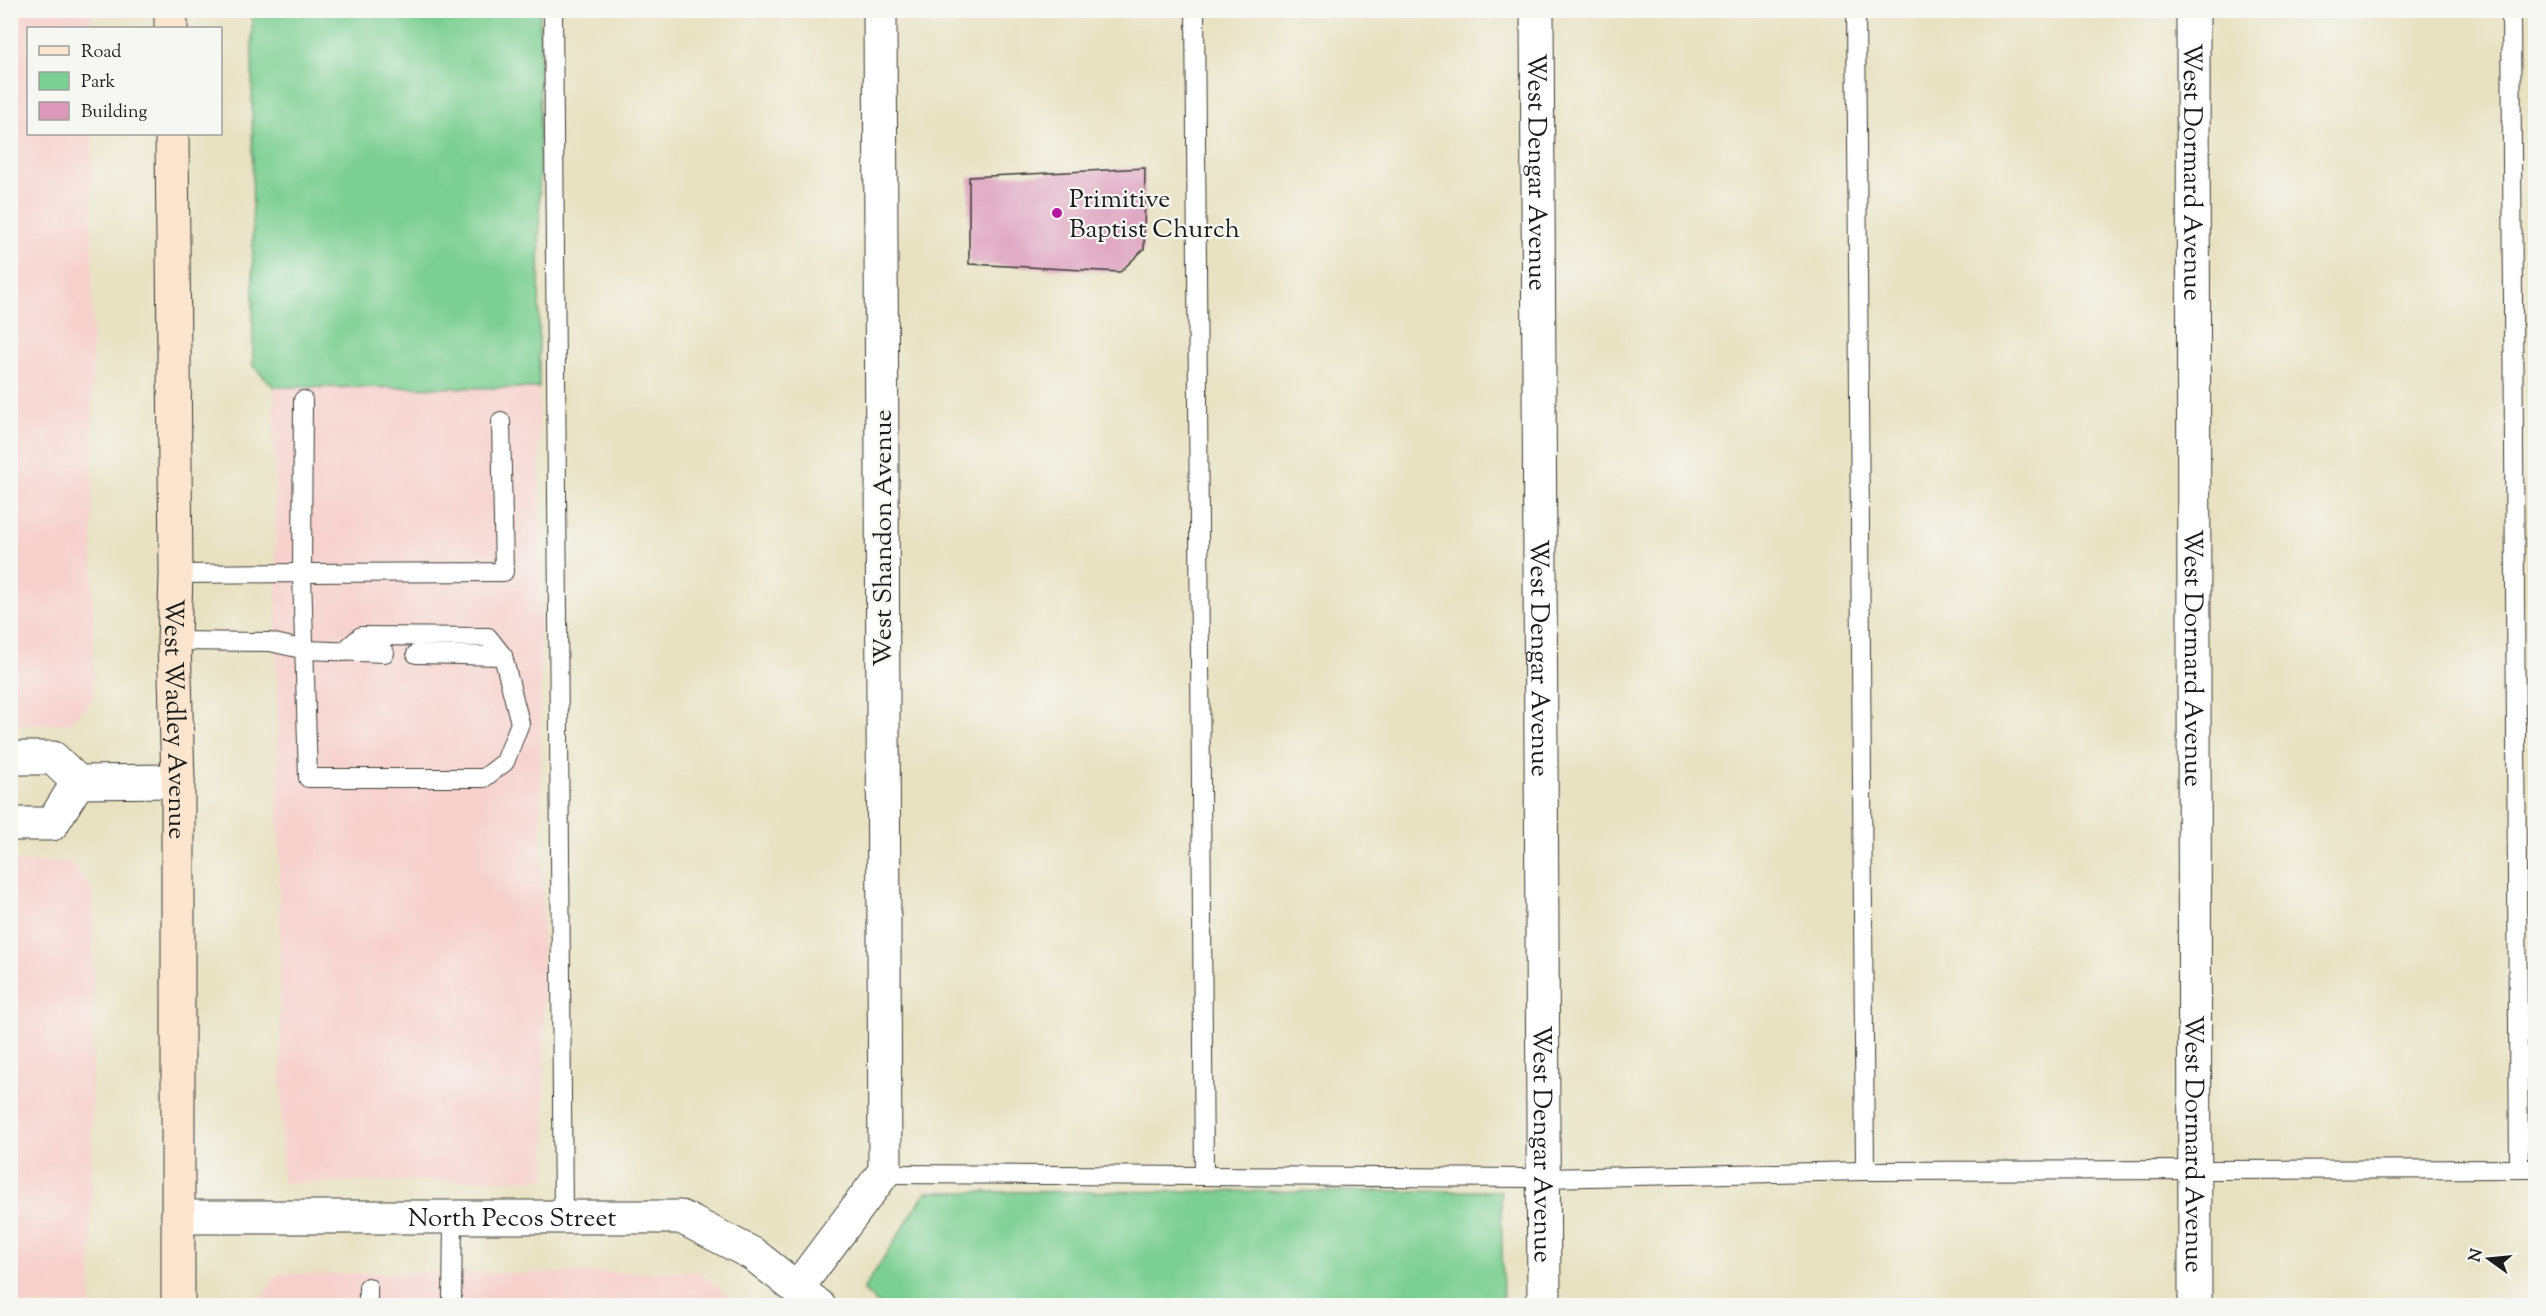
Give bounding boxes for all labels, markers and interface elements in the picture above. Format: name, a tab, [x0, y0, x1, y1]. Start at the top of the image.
legend	[27, 27, 222, 135]
text: Road	[81, 40, 121, 66]
street label: West Dormard Avenue	[2172, 43, 2209, 301]
street label: West Dengar Avenue	[1516, 53, 1555, 291]
text: Park	[81, 70, 116, 96]
text: Building	[81, 100, 147, 126]
place label: Primitive Baptist Church	[1069, 182, 1240, 249]
marker: Primitive Baptist Church	[1050, 206, 1064, 220]
street label: West Shandon Avenue	[866, 409, 903, 667]
street label: West Dormard Avenue	[2173, 529, 2210, 787]
street label: West Dengar Avenue	[1519, 539, 1557, 777]
street label: West Wadley Avenue	[153, 598, 194, 839]
street label: West Dormard Avenue	[2174, 1015, 2211, 1273]
street label: West Dengar Avenue	[1521, 1025, 1560, 1263]
street label: North Pecos Street	[408, 1201, 616, 1238]
north arrow	[2459, 1229, 2519, 1289]
text: N	[2464, 1246, 2490, 1265]

